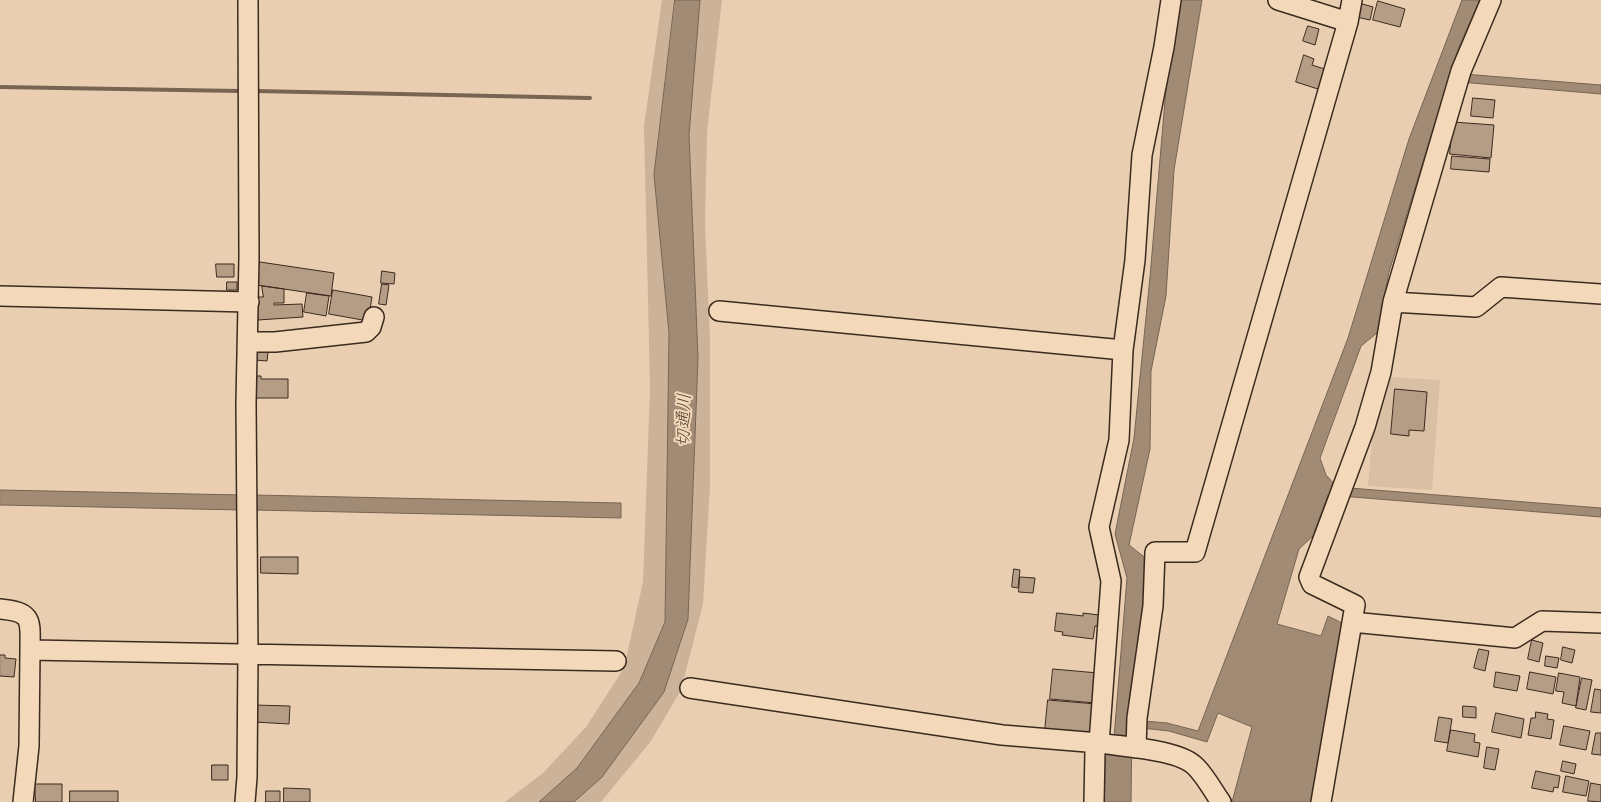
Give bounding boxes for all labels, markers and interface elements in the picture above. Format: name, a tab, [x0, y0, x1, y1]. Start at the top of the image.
water label: 切通川	[672, 393, 696, 447]

